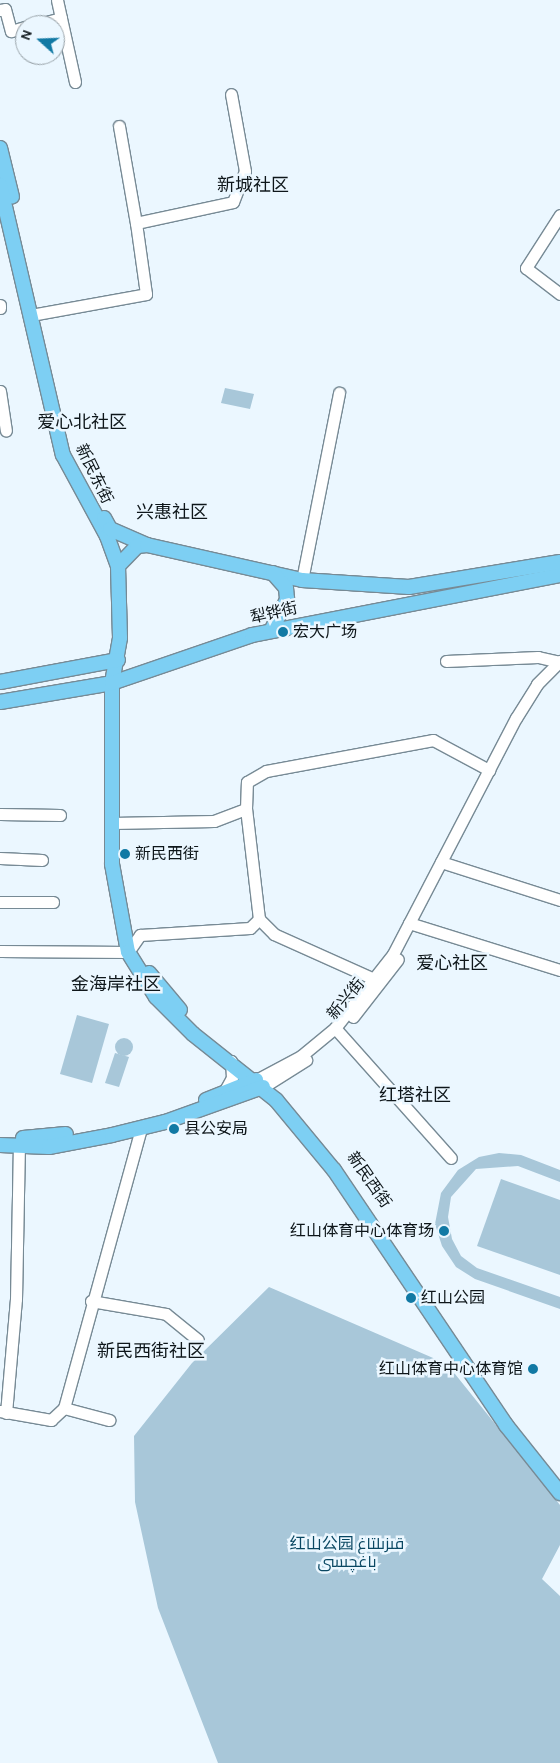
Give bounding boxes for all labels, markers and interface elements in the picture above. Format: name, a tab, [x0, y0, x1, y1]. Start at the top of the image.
north arrow	[15, 15, 65, 65]
text: N	[17, 27, 36, 43]
district label: 新城社区	[217, 174, 289, 196]
district label: 爱心北社区	[37, 411, 127, 433]
street label: 新民东街	[71, 441, 117, 507]
district label: 兴惠社区	[136, 501, 208, 523]
street label: 犁铧街	[248, 598, 300, 628]
place label: 宏大广场	[293, 622, 357, 642]
marker: 宏大广场	[277, 626, 289, 638]
place label: 新民西街	[135, 844, 199, 864]
marker: 新民西街	[119, 848, 131, 860]
district label: 爱心社区	[416, 952, 488, 974]
district label: 金海岸社区	[71, 973, 161, 995]
street label: 新兴街	[323, 974, 369, 1024]
district label: 红塔社区	[379, 1084, 451, 1106]
place label: 县公安局	[184, 1119, 248, 1139]
marker: 县公安局	[168, 1123, 180, 1135]
street label: 新民西街	[343, 1148, 395, 1212]
place label: 红山体育中心体育场	[290, 1221, 434, 1241]
marker: 红山体育中心体育场	[438, 1225, 450, 1237]
place label: 红山公园	[421, 1288, 485, 1308]
marker: 红山公园	[405, 1292, 417, 1304]
district label: 新民西街社区	[97, 1340, 205, 1362]
place label: 红山体育中心体育馆	[379, 1359, 523, 1379]
marker: 红山体育中心体育馆	[527, 1363, 539, 1375]
park label: 红山公园 قىزىلتاغ باغچىسى	[290, 1534, 404, 1572]

